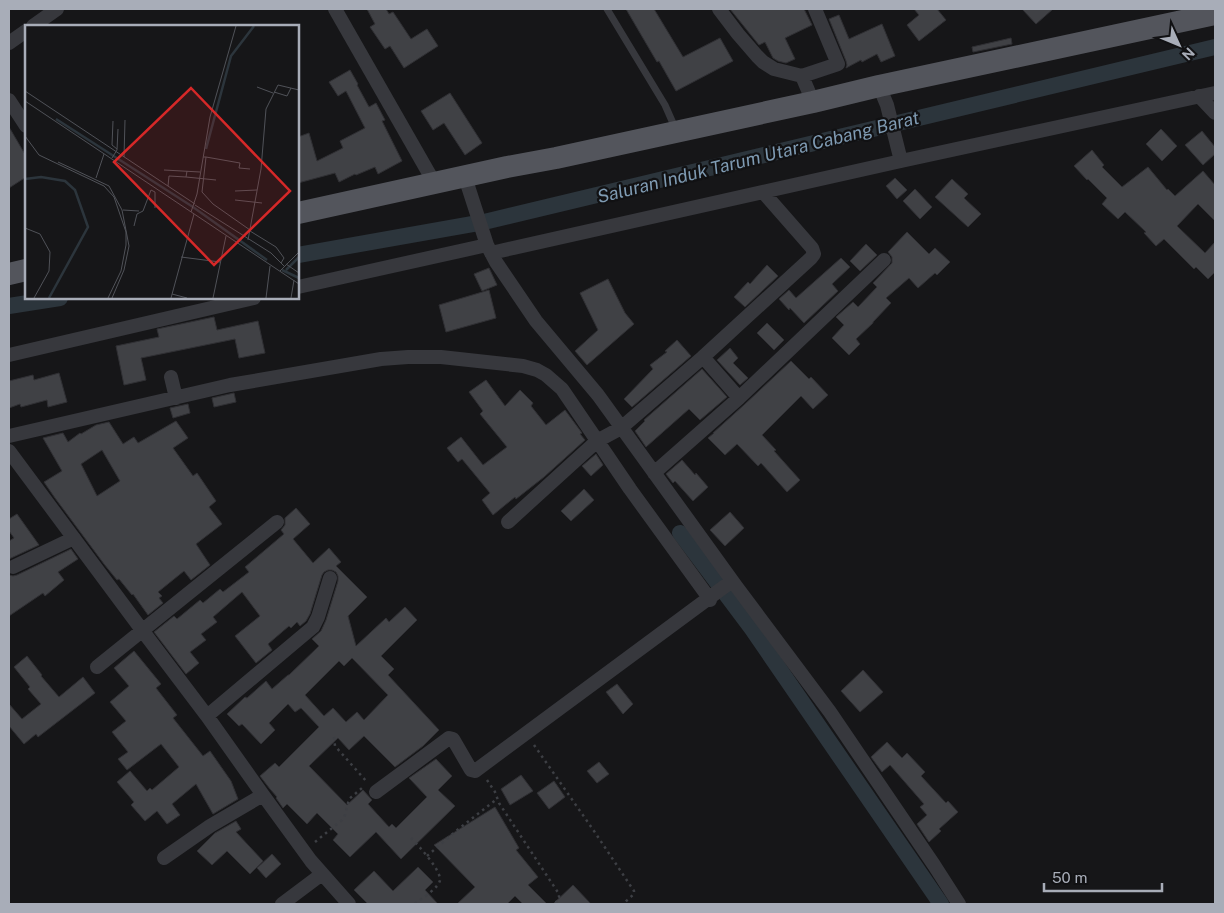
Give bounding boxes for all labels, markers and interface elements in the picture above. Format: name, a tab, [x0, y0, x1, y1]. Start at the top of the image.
north arrow	[1154, 20, 1204, 70]
inset map	[25, 25, 299, 299]
text: N	[1179, 45, 1198, 64]
water label: Saluran Induk Tarum Utara Cabang Barat	[595, 107, 921, 207]
scale bar	[1044, 860, 1162, 892]
text: 50 m	[1052, 869, 1087, 886]

